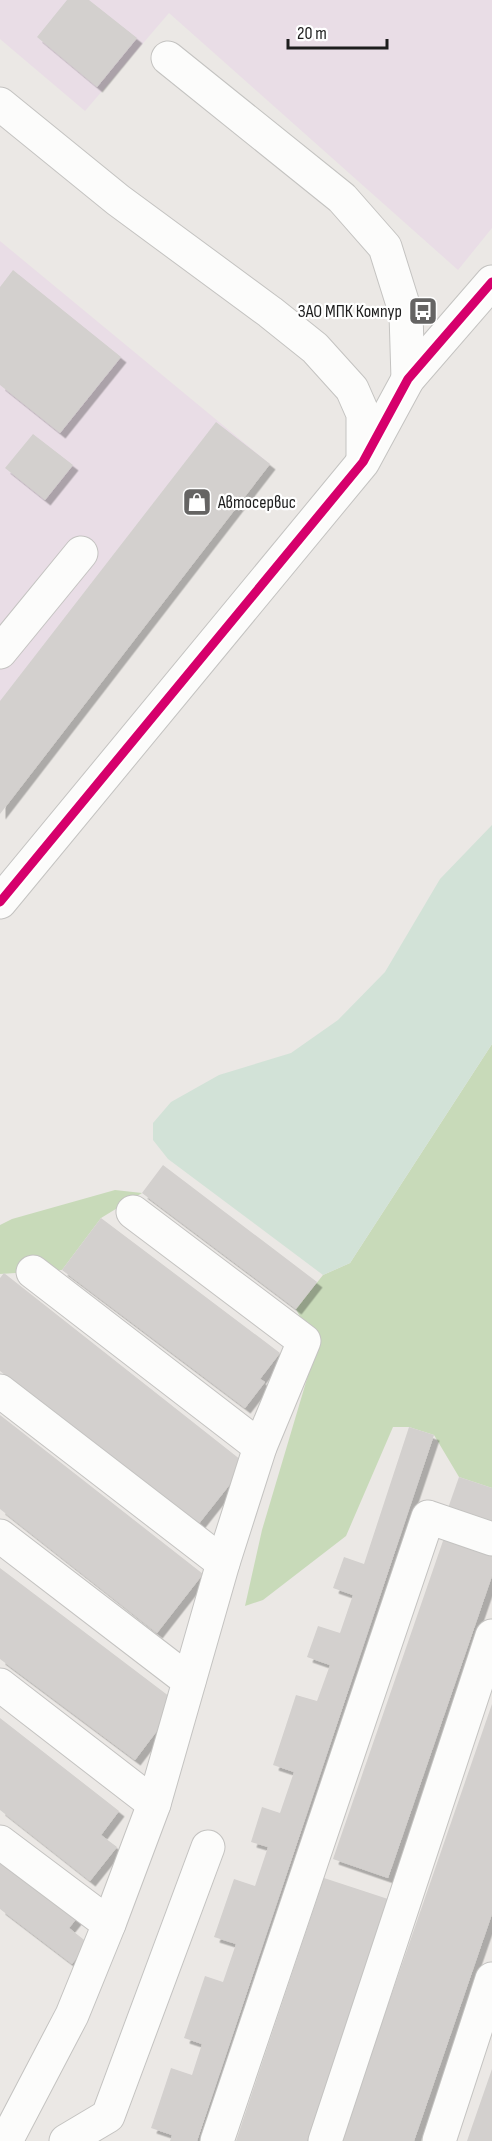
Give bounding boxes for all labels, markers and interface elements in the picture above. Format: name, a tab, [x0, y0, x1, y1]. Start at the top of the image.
scale bar	[288, 12, 387, 50]
text: 20 m	[297, 23, 327, 44]
bus stop icon: ЗАО МПК Компур	[407, 295, 439, 327]
place label: ЗАО МПК Компур	[298, 301, 402, 322]
shop icon: Автосервис	[181, 486, 213, 518]
place label: Автосервис	[217, 492, 296, 513]

